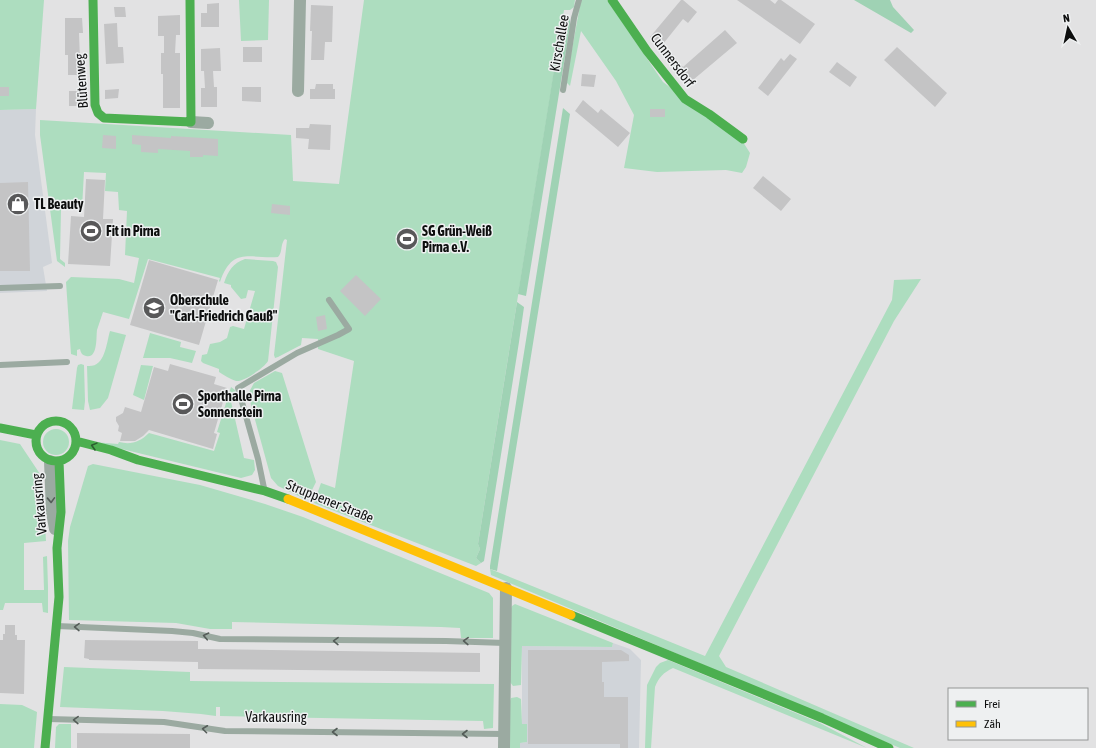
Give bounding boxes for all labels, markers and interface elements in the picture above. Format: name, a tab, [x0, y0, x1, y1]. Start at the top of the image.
north arrow	[1048, 8, 1088, 48]
text: N	[1062, 12, 1071, 25]
street label: Kirschallee	[546, 13, 572, 73]
street label: Cunnersdorf	[648, 30, 698, 90]
street label: Blütenweg	[71, 53, 91, 109]
shop icon: TL Beauty	[5, 191, 31, 217]
place label: TL Beauty	[34, 196, 84, 212]
sports icon: Fit in Pirna	[78, 218, 104, 244]
place label: Fit in Pirna	[106, 223, 161, 239]
place label: SG Grün-Weiß Pirna e.V.	[422, 223, 492, 255]
sports icon: SG Grün-Weiß Pirna e.V.	[394, 226, 420, 252]
place label: Oberschule "Carl-Friedrich Gauß"	[170, 292, 278, 324]
school or university icon: Oberschule "Carl-Friedrich Gauß"	[141, 295, 167, 321]
place label: Sporthalle Pirna Sonnenstein	[198, 388, 282, 420]
sports icon: Sporthalle Pirna Sonnenstein	[170, 391, 196, 417]
one-way arrow	[91, 442, 98, 451]
street label: Varkausring	[28, 473, 50, 535]
street label: Struppener Straße	[284, 476, 376, 526]
one-way arrow	[47, 497, 56, 503]
one-way arrow	[74, 623, 80, 631]
one-way arrow	[203, 632, 209, 640]
one-way arrow	[333, 636, 339, 645]
one-way arrow	[463, 637, 469, 646]
legend	[948, 688, 1088, 740]
text: Frei	[984, 697, 1000, 711]
street label: Varkausring	[245, 709, 307, 725]
one-way arrow	[73, 716, 79, 724]
text: Zäh	[984, 717, 1001, 731]
one-way arrow	[202, 725, 208, 734]
one-way arrow	[332, 728, 338, 736]
one-way arrow	[462, 729, 468, 738]

